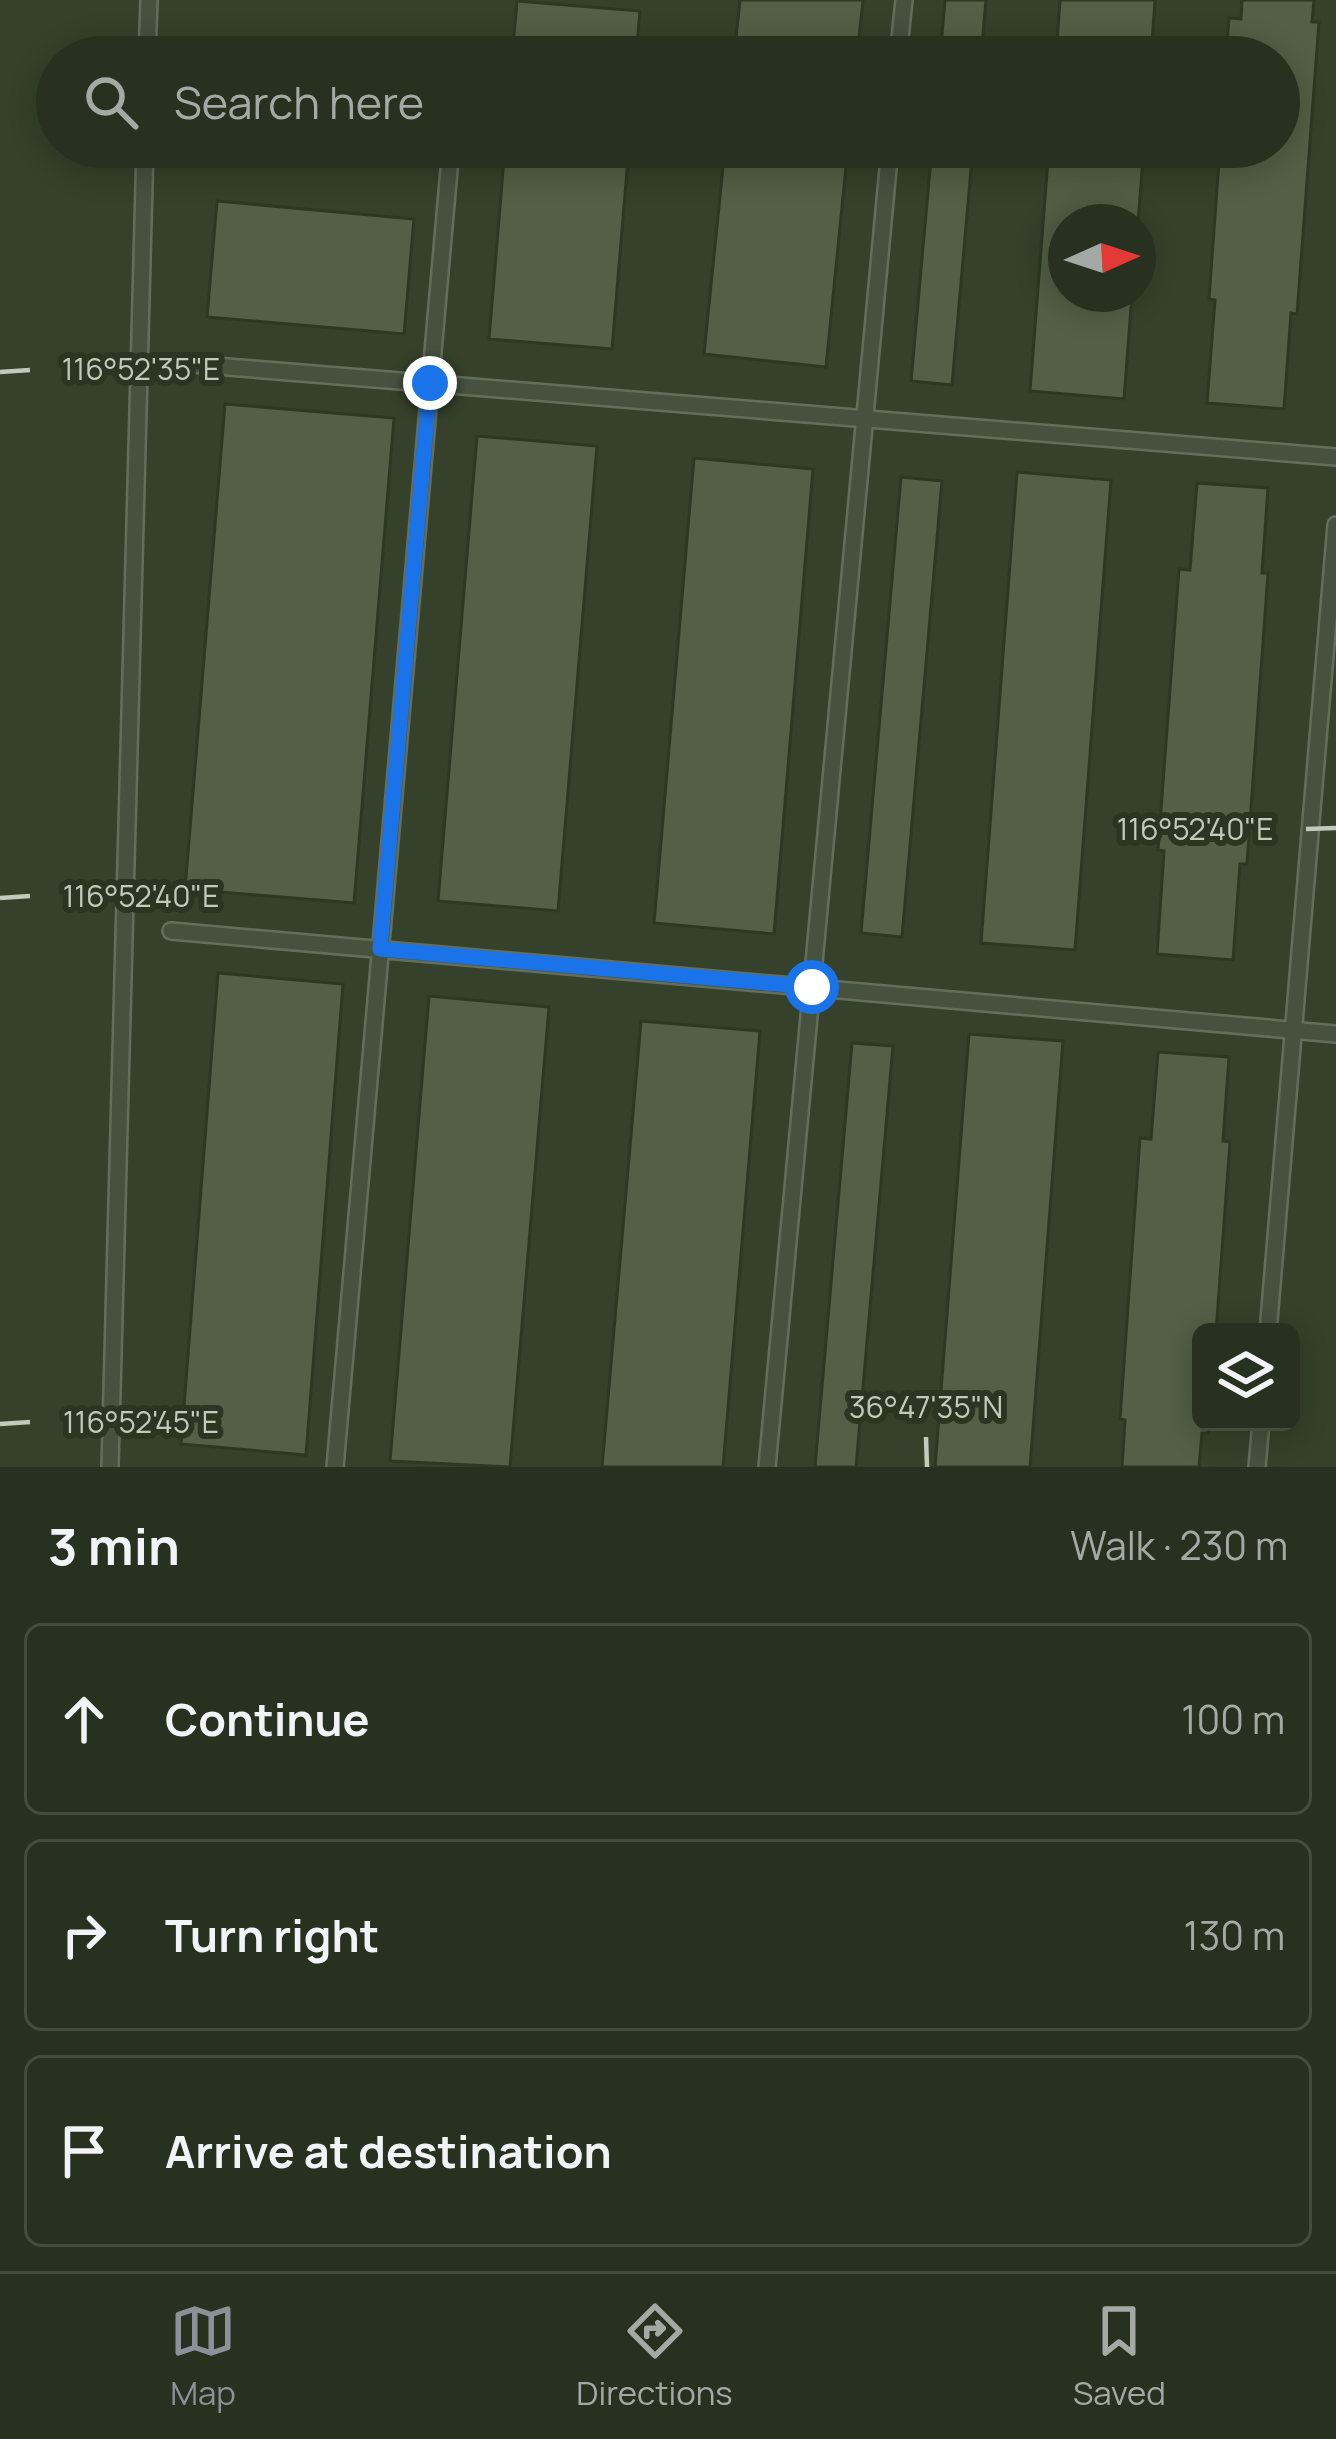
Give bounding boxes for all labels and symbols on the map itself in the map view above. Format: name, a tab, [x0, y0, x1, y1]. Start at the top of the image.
north arrow	[1048, 204, 1156, 312]
text: 116°52'35"E	[62, 348, 220, 389]
route end	[403, 356, 457, 410]
text: 116°52'40"E	[1117, 808, 1273, 849]
text: 116°52'40"E	[63, 875, 219, 916]
route start	[785, 960, 839, 1014]
text: 36°47'35"N	[849, 1386, 1003, 1427]
text: 116°52'45"E	[63, 1401, 219, 1442]

